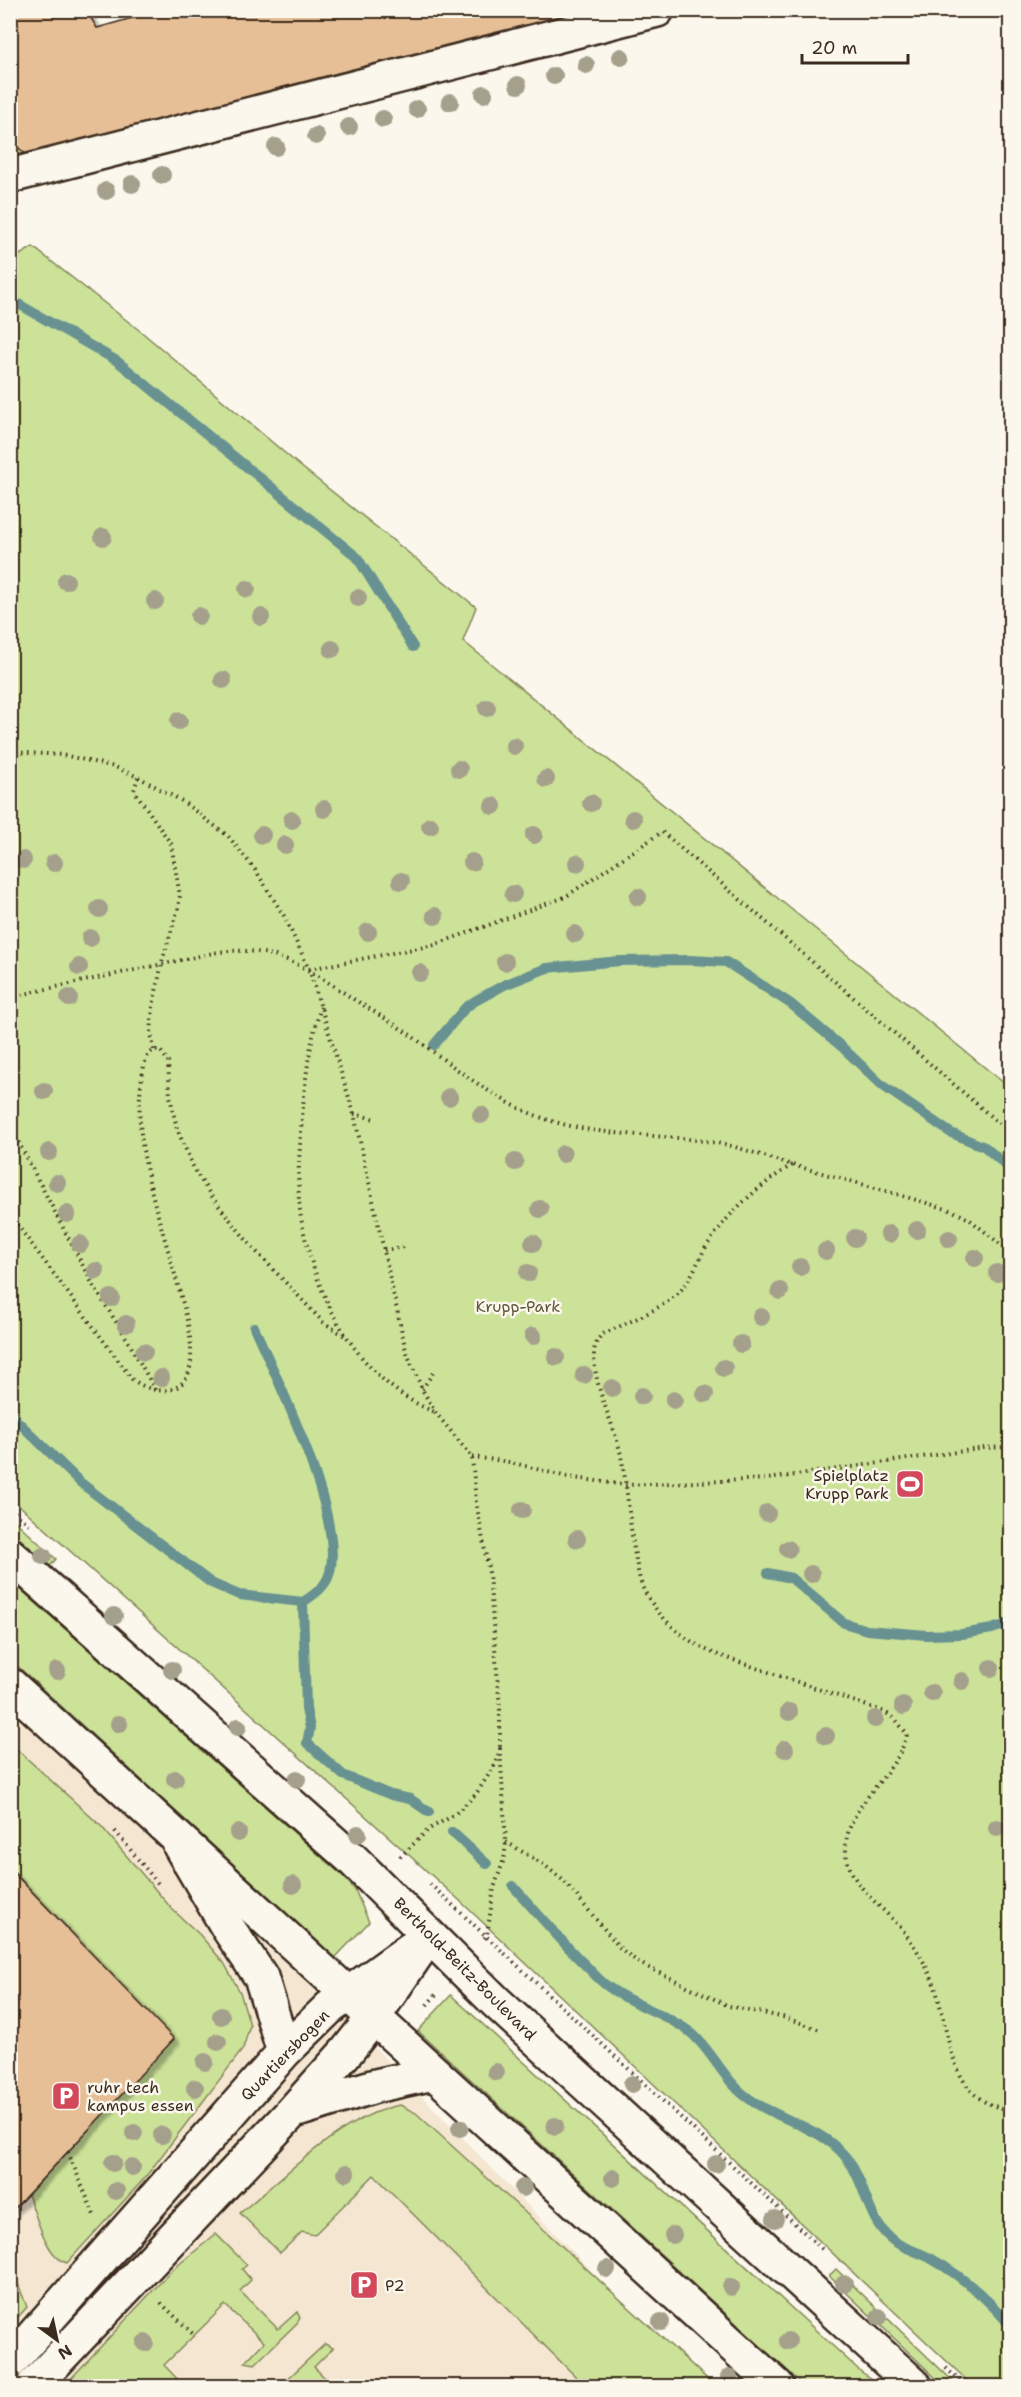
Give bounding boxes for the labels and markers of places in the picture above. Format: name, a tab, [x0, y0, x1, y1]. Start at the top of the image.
place label: Spielplatz Krupp Park	[805, 1465, 889, 1504]
sports icon: Spielplatz Krupp Park	[894, 1468, 926, 1500]
place label: ruhr tech kampus essen	[87, 2077, 194, 2116]
parking icon: ruhr tech kampus essen	[50, 2080, 82, 2112]
parking icon: P2	[348, 2269, 380, 2301]
place label: P2	[385, 2275, 405, 2296]

